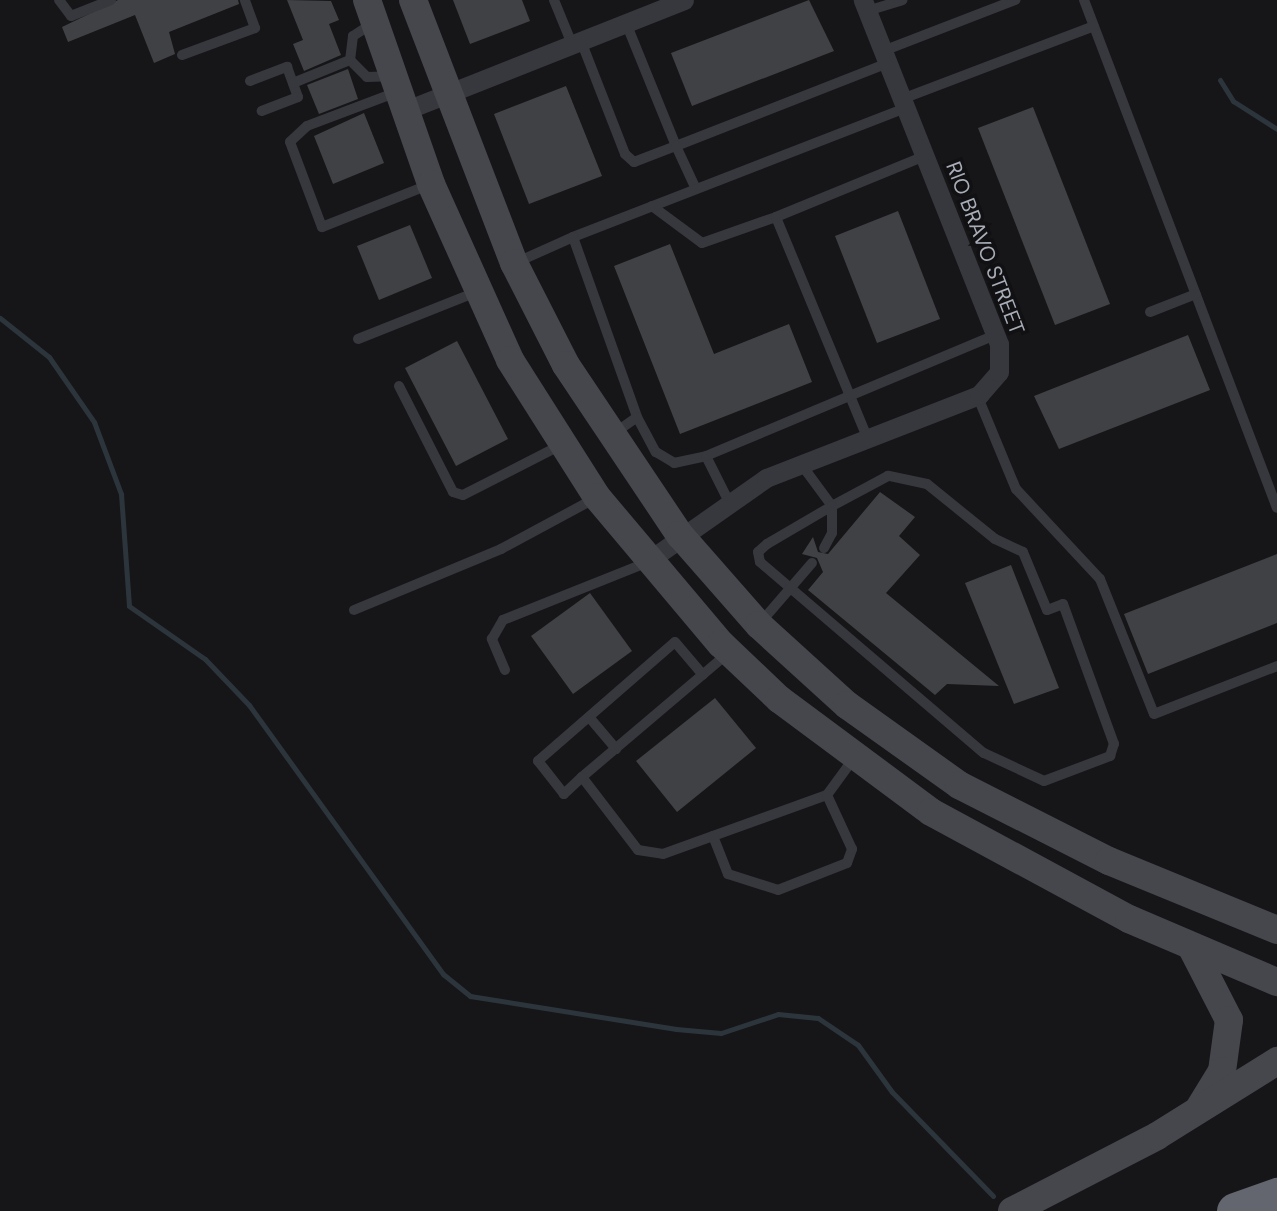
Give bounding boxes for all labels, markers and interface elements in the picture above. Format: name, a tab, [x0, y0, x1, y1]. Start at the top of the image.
street label: RIO BRAVO STREET	[940, 158, 1030, 338]

